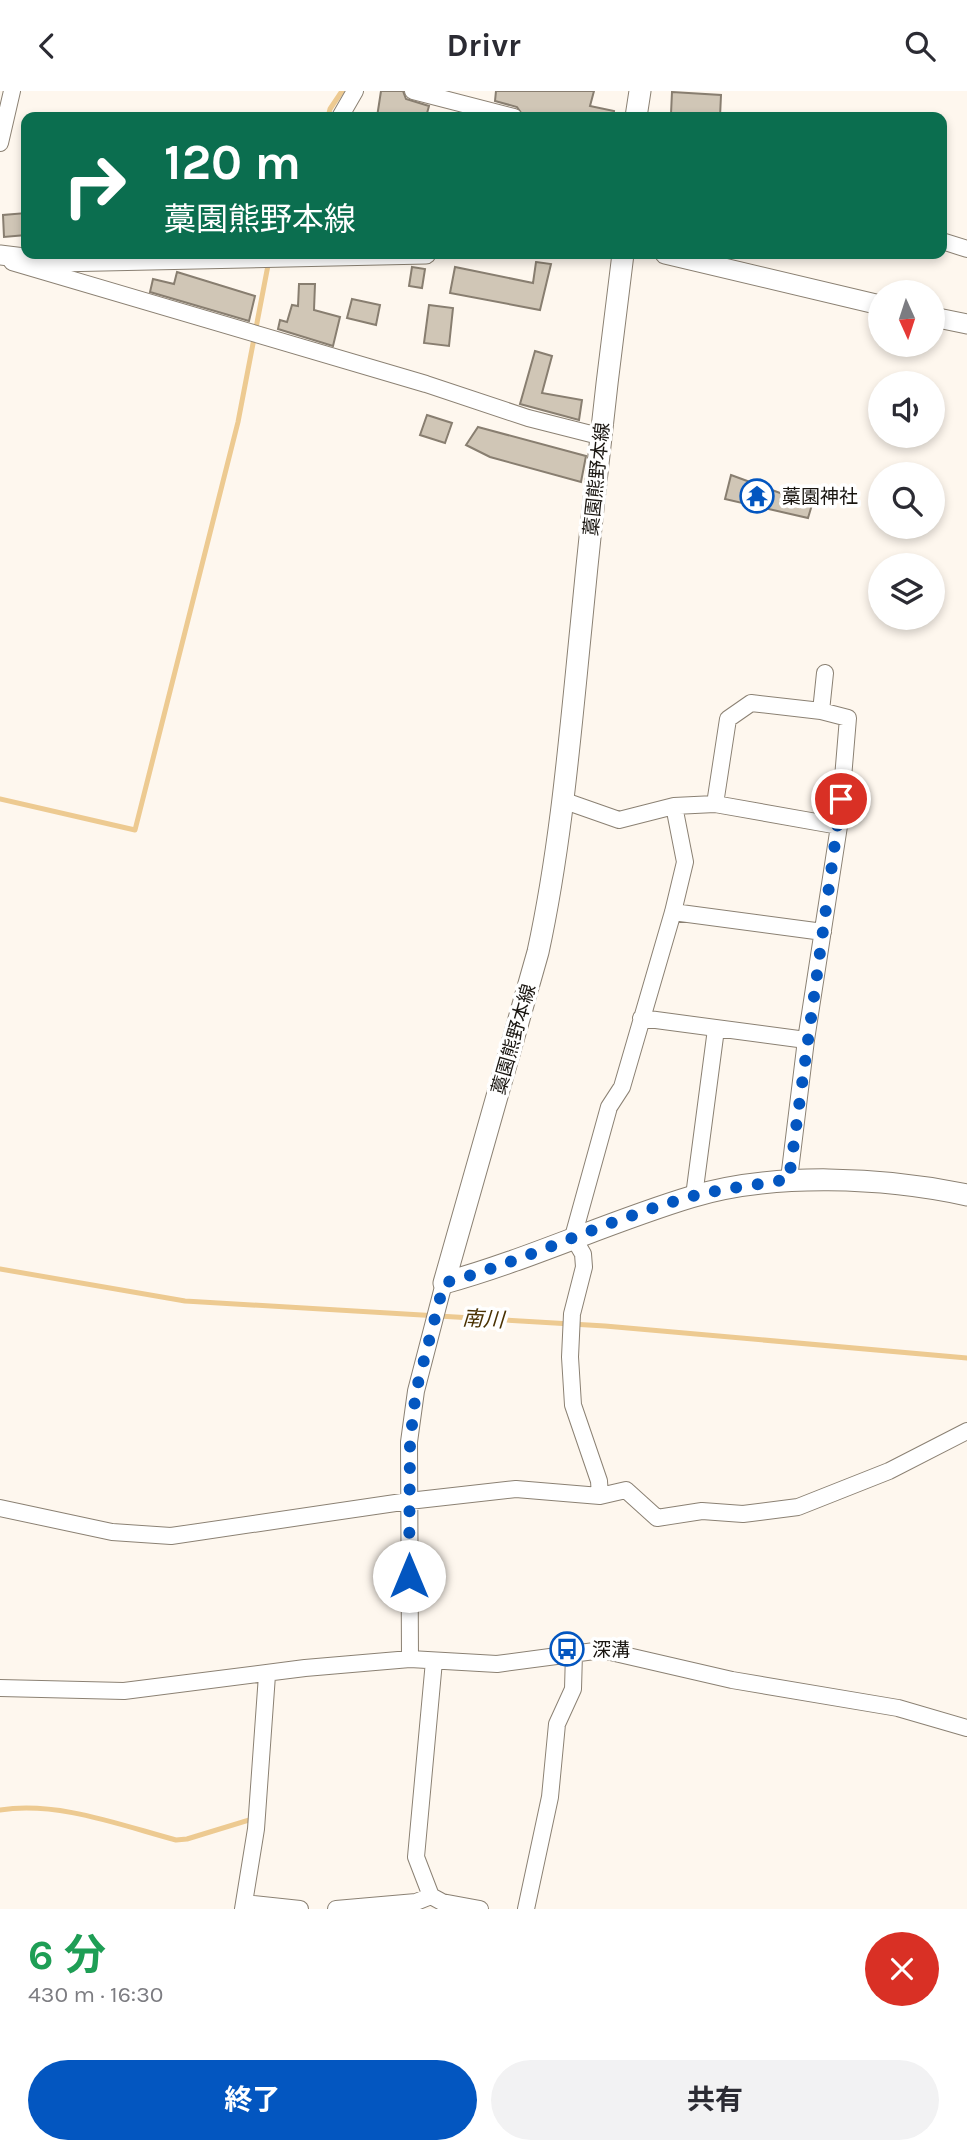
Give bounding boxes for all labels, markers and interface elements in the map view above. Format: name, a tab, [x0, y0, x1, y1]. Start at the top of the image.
icon: back	[28, 27, 66, 65]
text: Drivr	[446, 27, 521, 64]
icon: search	[901, 27, 939, 65]
text: 120 m	[164, 134, 301, 191]
icon: right	[49, 140, 140, 231]
text: 藁園熊野本線	[164, 201, 356, 238]
north arrow	[868, 280, 945, 357]
map controls	[868, 280, 945, 630]
button: sound	[868, 371, 945, 448]
street label: 藁園熊野本線	[580, 421, 614, 537]
button: search	[868, 462, 945, 539]
temple icon: 藁園神社	[738, 477, 776, 515]
place label: 藁園神社	[782, 486, 858, 508]
button: layers	[868, 553, 945, 630]
pin	[811, 769, 871, 829]
icon: arrive	[822, 780, 860, 818]
street label: 藁園熊野本線	[488, 981, 540, 1097]
water label: 南川	[461, 1306, 507, 1332]
position arrow	[372, 1539, 446, 1613]
bus stop icon: 深溝	[548, 1630, 586, 1668]
place label: 深溝	[592, 1639, 630, 1661]
text: 6 分	[28, 1930, 106, 1980]
button: close	[865, 1932, 939, 2006]
text: 430 m · 16:30	[28, 1981, 163, 2008]
button: 終了	[28, 2060, 477, 2140]
button: 共有	[491, 2060, 939, 2140]

